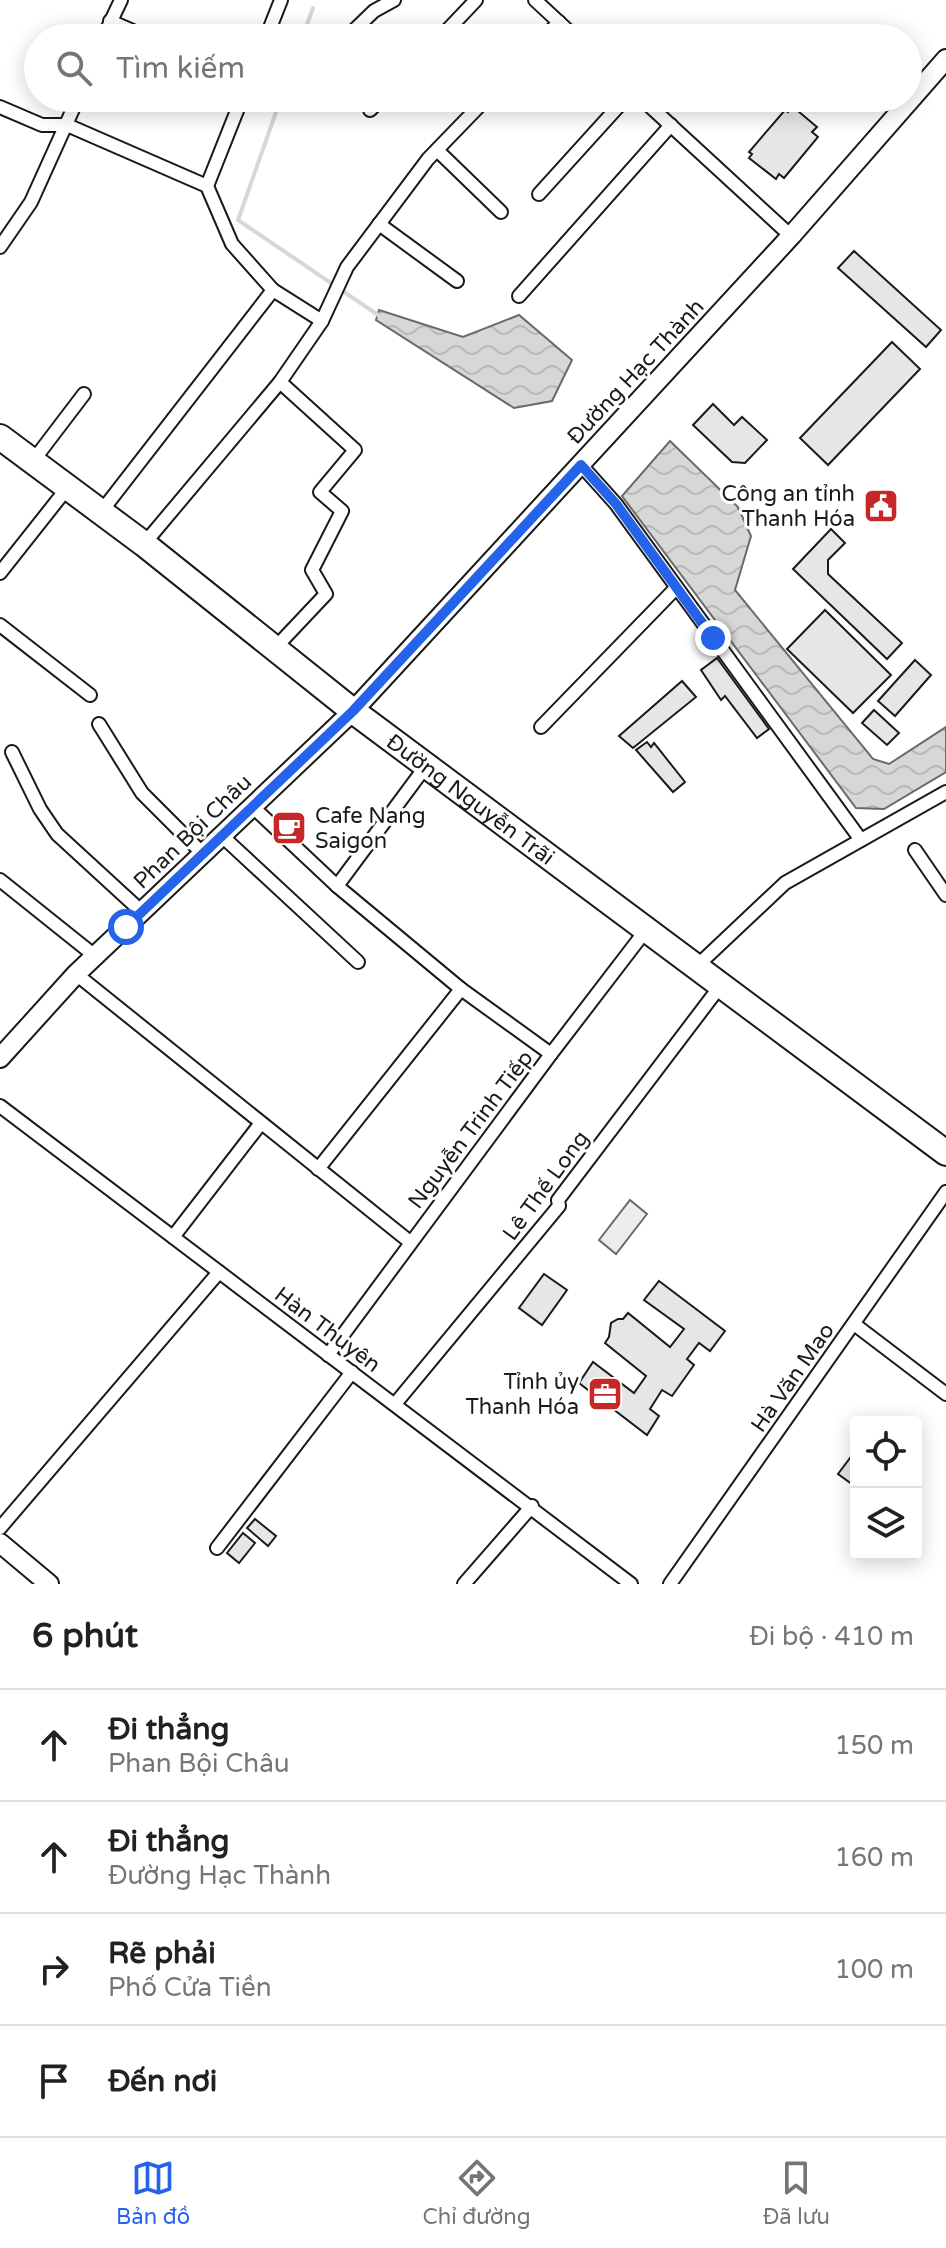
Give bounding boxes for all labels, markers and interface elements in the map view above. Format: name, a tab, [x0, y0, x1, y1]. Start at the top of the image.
search box	[24, 24, 922, 112]
icon: search	[52, 46, 96, 90]
text: Tìm kiếm	[116, 50, 245, 87]
street label: Đường Hạc Thành	[562, 294, 710, 450]
place label: Công an tỉnh Thanh Hóa	[722, 481, 855, 532]
public building icon: Công an tỉnh Thanh Hóa	[862, 487, 900, 525]
route end	[695, 620, 731, 656]
street label: Đường Nguyễn Trãi	[381, 729, 559, 871]
street label: Phan Bội Châu	[128, 769, 257, 894]
place label: Cafe Nang Saigon	[315, 803, 426, 854]
cafe icon: Cafe Nang Saigon	[270, 809, 308, 847]
route start	[108, 909, 144, 945]
street label: Nguyễn Trinh Tiếp	[403, 1045, 539, 1214]
street label: Lê Thế Long	[497, 1126, 594, 1245]
street label: Hàn Thuyên	[269, 1282, 385, 1378]
street label: Hà Văn Mao	[746, 1318, 840, 1437]
place label: Tỉnh ủy Thanh Hóa	[465, 1369, 579, 1420]
office icon: Tỉnh ủy Thanh Hóa	[586, 1375, 624, 1413]
map controls	[850, 1416, 922, 1560]
button: locate	[850, 1416, 922, 1488]
button: layers	[850, 1488, 922, 1560]
text: 6 phút	[32, 1616, 138, 1657]
text: Đi bộ · 410 m	[749, 1621, 914, 1652]
text: Đi thẳng	[108, 1711, 229, 1748]
icon: ahead	[32, 1723, 76, 1767]
text: 150 m	[834, 1730, 914, 1761]
text: Phan Bội Châu	[108, 1748, 290, 1779]
text: Đi thẳng	[108, 1823, 229, 1860]
icon: ahead	[32, 1835, 76, 1879]
text: 160 m	[834, 1842, 914, 1873]
text: Đường Hạc Thành	[108, 1860, 331, 1891]
text: Rẽ phải	[108, 1935, 216, 1972]
icon: right	[32, 1947, 76, 1991]
text: 100 m	[834, 1954, 914, 1985]
text: Phố Cửa Tiền	[108, 1972, 272, 2003]
icon: arrive	[32, 2059, 76, 2103]
text: Đến nơi	[108, 2063, 217, 2100]
tab: Bản đồ	[116, 2156, 190, 2230]
tab: Chỉ đường	[422, 2156, 531, 2230]
tab: Đã lưu	[763, 2156, 830, 2230]

